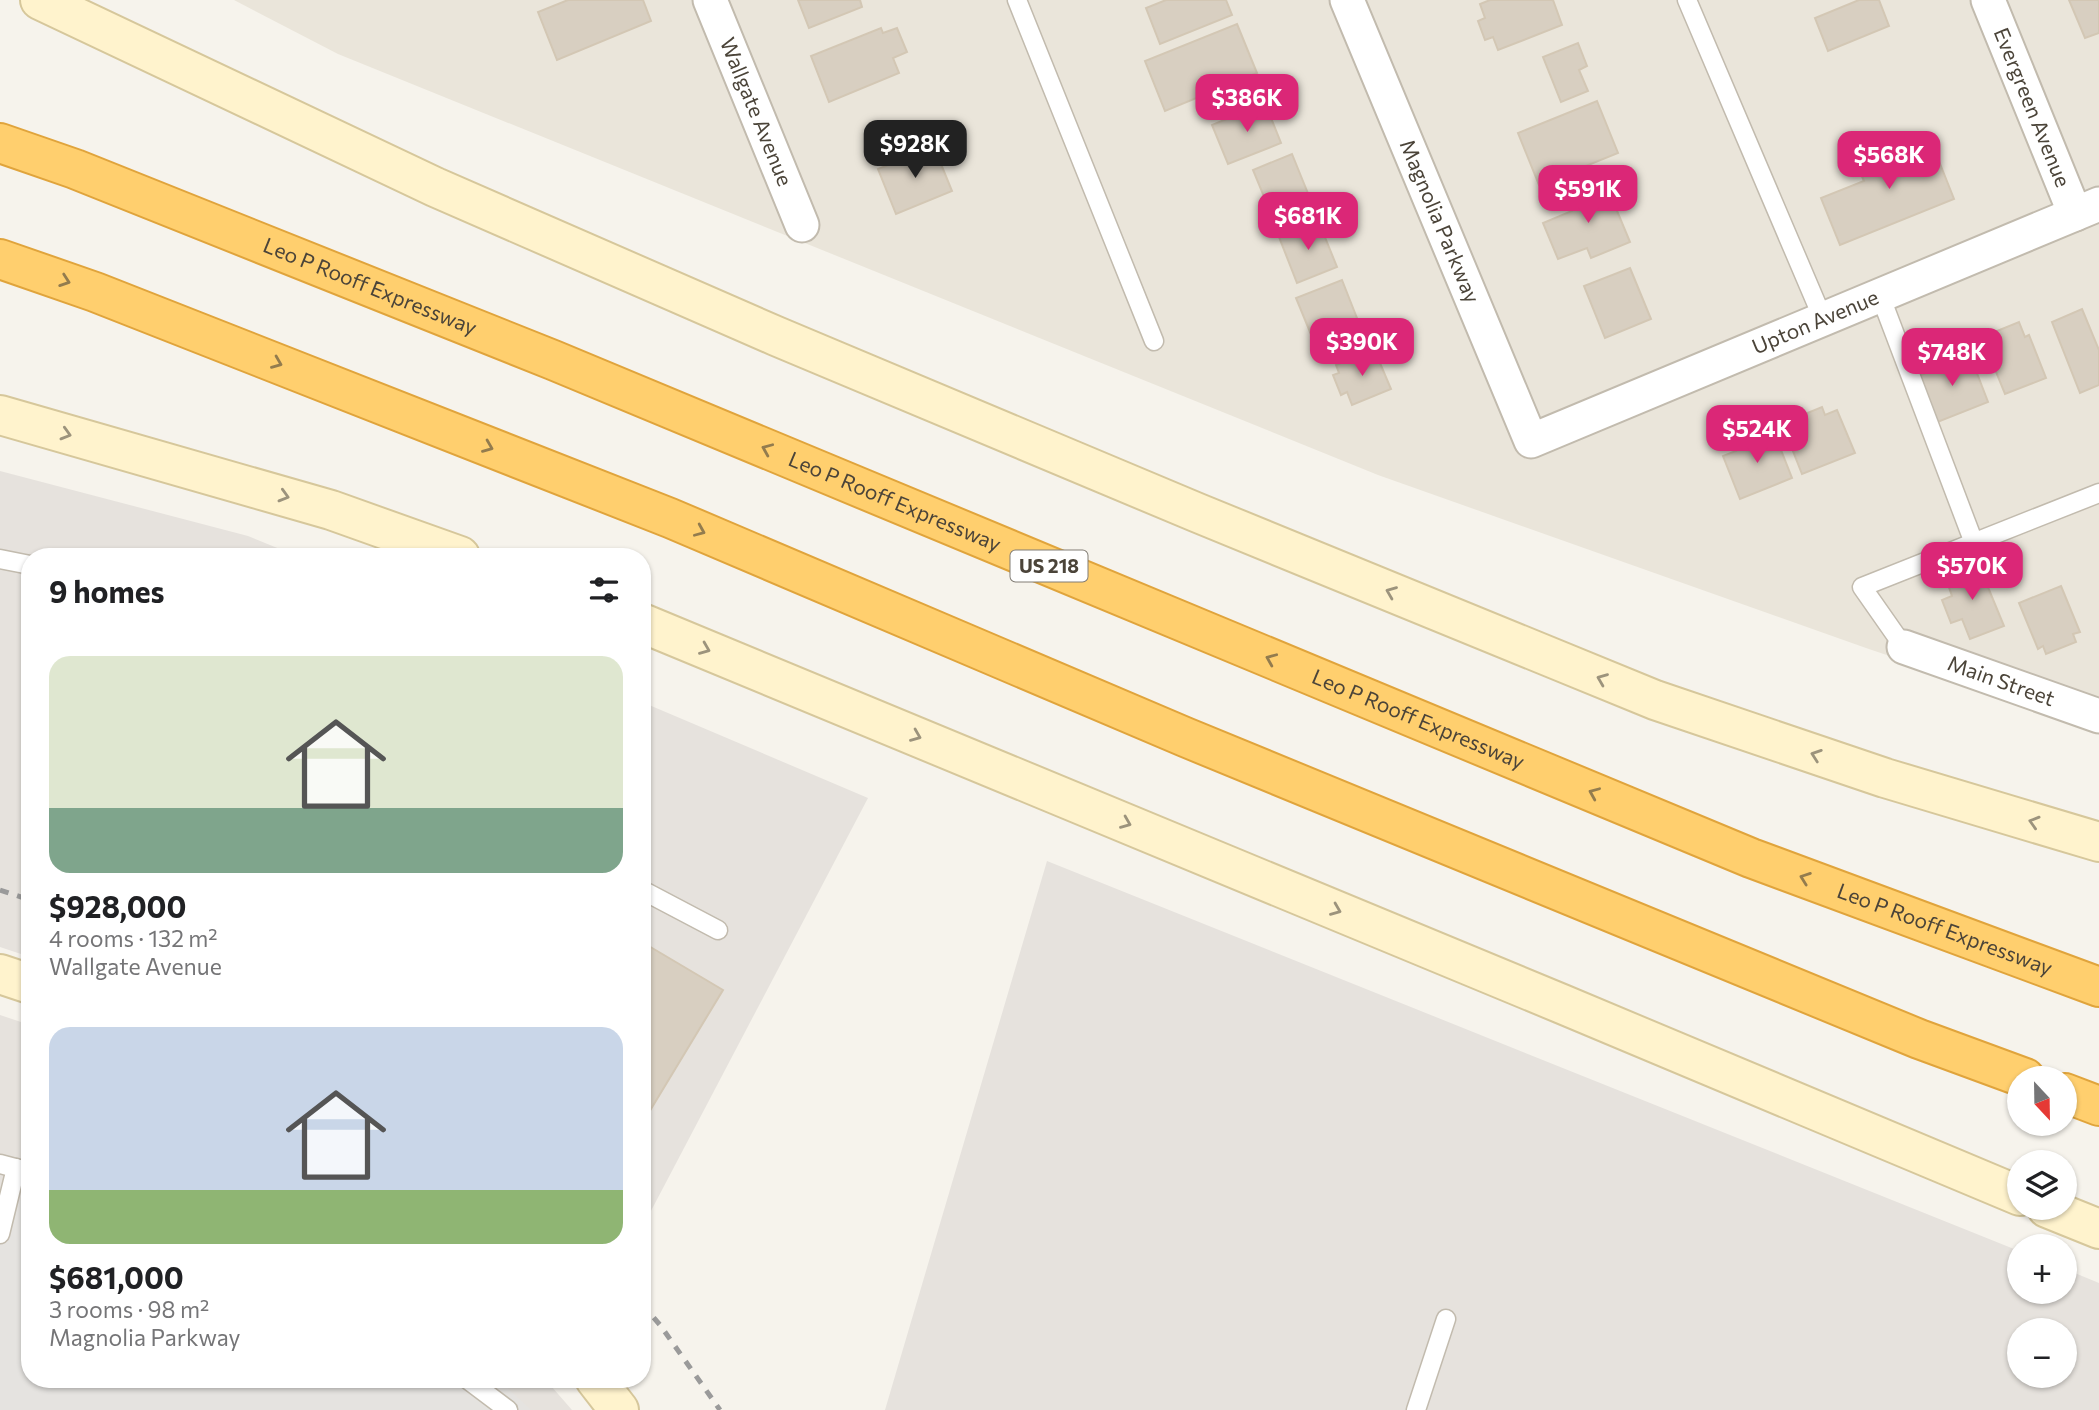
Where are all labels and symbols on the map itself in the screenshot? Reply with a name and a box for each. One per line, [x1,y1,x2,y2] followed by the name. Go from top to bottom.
[1990,24,2077,190] street label: Evergreen Avenue
[716,34,799,189] street label: Wallgate Avenue
[1198,74,1296,134] pin: $386K
[866,120,964,180] pin: $928K
[1840,132,1938,191] pin: $568K
[1396,135,1486,307] street label: Magnolia Parkway
[1539,166,1637,225] pin: $591K
[1259,192,1357,252] pin: $681K
[260,232,481,339] street label: Leo P Rooff Expressway
[58,273,70,287] one-way arrow
[1748,283,1882,358] street label: Upton Avenue
[1313,318,1411,378] pin: $390K
[1903,328,2001,388] pin: $748K
[270,355,282,369] one-way arrow
[1708,406,1806,465] pin: $524K
[59,425,71,440] one-way arrow
[482,439,494,453] one-way arrow
[762,443,774,457] one-way arrow
[785,445,1005,556] street label: Leo P Rooff Expressway
[278,488,290,503] one-way arrow
[692,523,705,537] one-way arrow
[1923,542,2021,602] pin: $570K
[1010,551,1088,582] road number: US 218
[1386,587,1398,601] one-way arrow
[698,641,711,655] one-way arrow
[1945,650,2058,710] street label: Main Street
[1266,653,1278,667] one-way arrow
[1309,663,1529,774] street label: Leo P Rooff Expressway
[1597,673,1609,687] one-way arrow
[908,728,921,742] one-way arrow
[1811,749,1823,763] one-way arrow
[1589,787,1602,801] one-way arrow
[1118,815,1131,829] one-way arrow
[2028,816,2040,830] one-way arrow
[1800,873,1812,887] one-way arrow
[1834,877,2056,980] street label: Leo P Rooff Expressway
[1329,902,1341,916] one-way arrow
[2007,1066,2077,1136] north arrow

